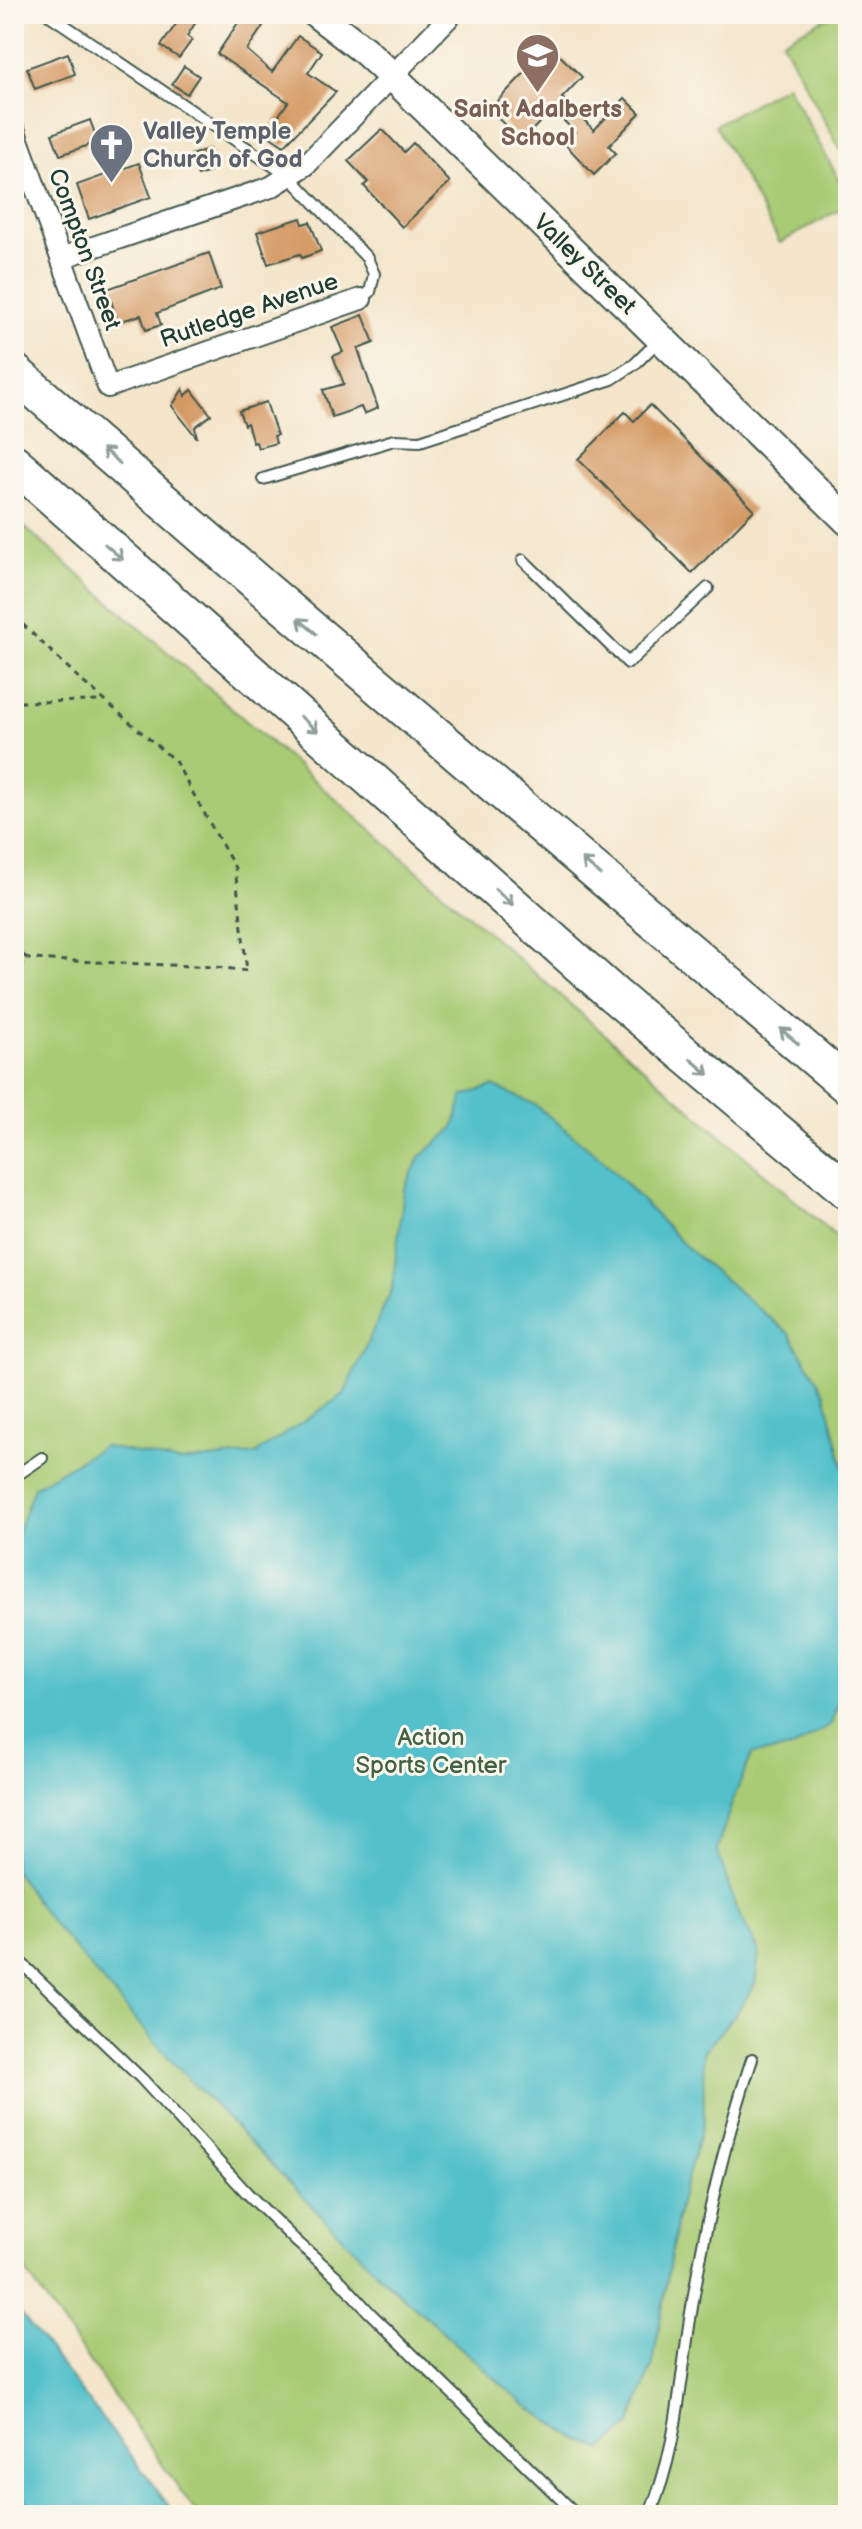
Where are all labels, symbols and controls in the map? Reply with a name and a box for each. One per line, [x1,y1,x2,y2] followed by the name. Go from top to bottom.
[514,31,562,94] school or university icon: Saint Adalberts School
[454,95,622,152] place label: Saint Adalberts School
[143,117,302,174] place label: Valley Temple Church of God
[88,121,136,184] church icon: Valley Temple Church of God
[42,164,127,335] street label: Compton Street
[527,208,643,321] street label: Valley Street
[156,266,342,354] street label: Rutledge Avenue
[101,447,121,465] one-way arrow
[104,543,124,561] one-way arrow
[298,617,318,635] one-way arrow
[299,715,319,733] one-way arrow
[581,858,601,876] one-way arrow
[493,888,513,906] one-way arrow
[779,1027,799,1045] one-way arrow
[689,1058,710,1076] one-way arrow
[356,1723,507,1780] park label: Action Sports Center

